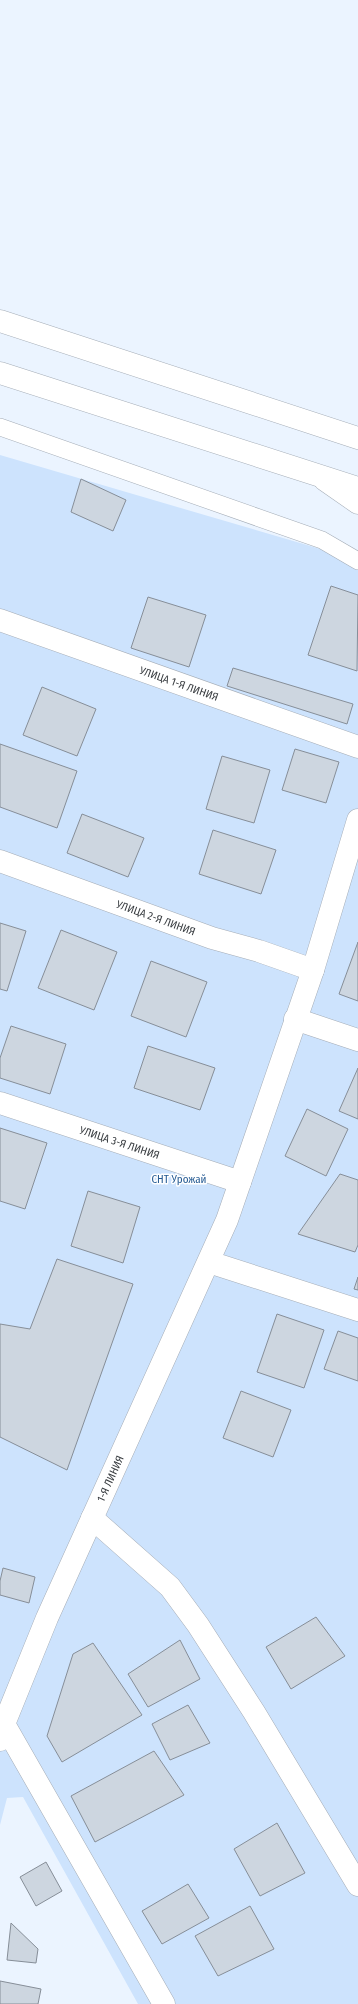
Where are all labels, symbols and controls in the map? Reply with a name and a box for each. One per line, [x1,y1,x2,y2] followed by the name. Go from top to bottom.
[137,663,220,703] street label: УЛИЦА 1-Я ЛИНИЯ
[114,897,197,938] street label: УЛИЦА 2-Я ЛИНИЯ
[77,1123,161,1162] street label: УЛИЦА 3-Я ЛИНИЯ
[152,1173,207,1186] park label: СНТ Урожай
[94,1453,126,1504] street label: 1-Я ЛИНИЯ

